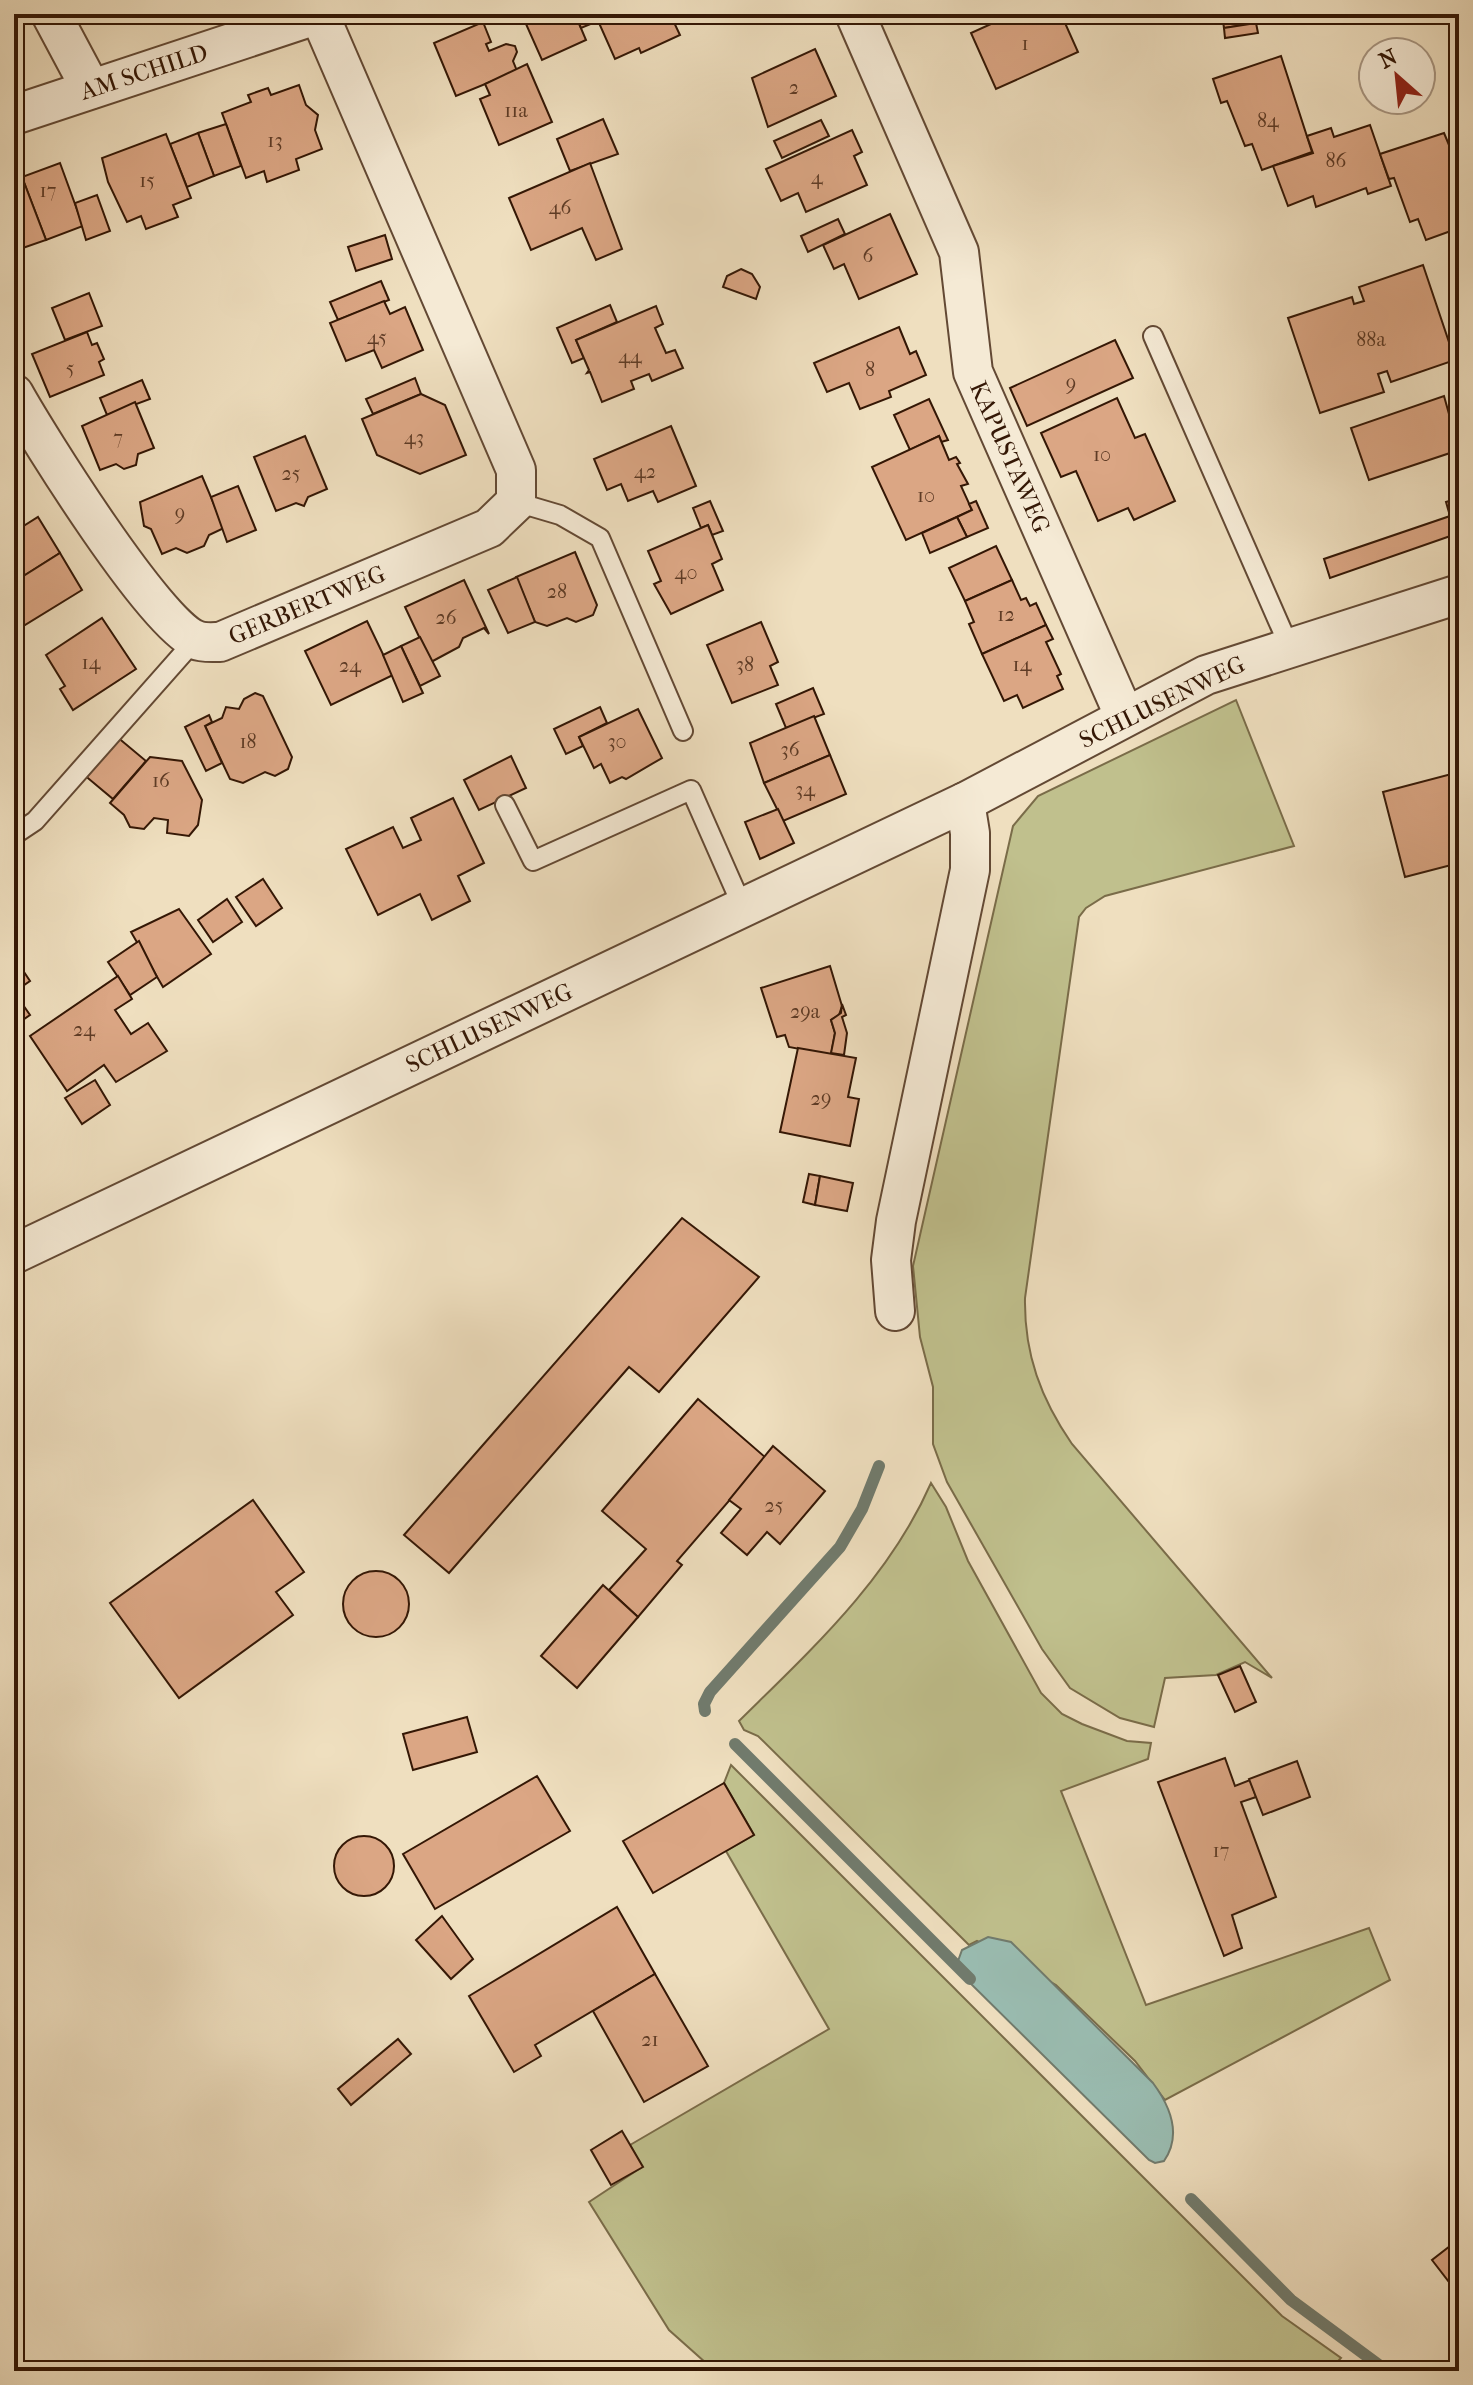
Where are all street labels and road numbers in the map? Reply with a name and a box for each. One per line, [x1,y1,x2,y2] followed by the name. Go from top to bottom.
[76,38,211,106] street label: AM SCHILD
[964,377,1056,537] street label: KAPUSTAWEG
[224,559,390,651] street label: GERBERTWEG
[1075,650,1249,754] street label: SCHLUSENWEG
[401,977,577,1079] street label: SCHLUSENWEG

